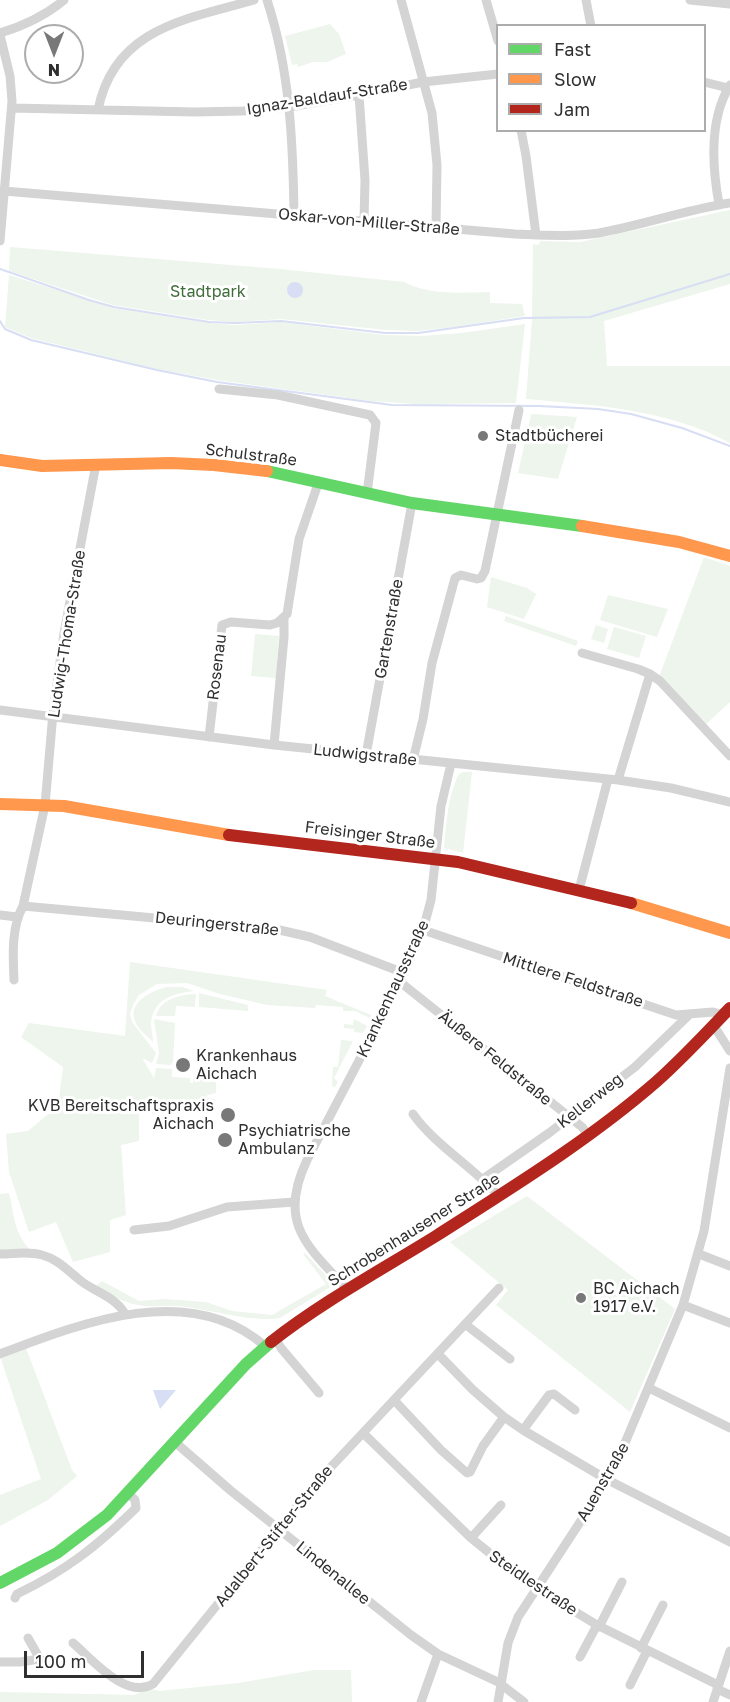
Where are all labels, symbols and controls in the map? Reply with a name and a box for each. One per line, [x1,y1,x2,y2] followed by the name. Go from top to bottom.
[24,24,84,84] north arrow
[496,24,706,132] legend
[554,38,591,60] text: Fast
[48,60,60,80] text: N
[554,68,596,90] text: Slow
[245,75,409,119] street label: Ignaz-Baldauf-Straße
[554,98,590,120] text: Jam
[277,204,461,240] street label: Oskar-von-Miller-Straße
[170,282,246,302] park label: Stadtpark
[495,426,604,446] place label: Stadtbücherei
[476,429,490,443] marker: Stadtbücherei
[204,440,298,470] street label: Schulstraße
[44,549,90,719] street label: Ludwig-Thoma-Straße
[371,578,407,680] street label: Gartenstraße
[203,633,231,701] street label: Rosenau
[312,740,418,770] street label: Ludwigstraße
[304,817,436,853] street label: Freisinger Straße
[154,908,280,940] street label: Deuringerstraße
[353,917,433,1061] street label: Krankenhausstraße
[500,948,646,1012] street label: Mittlere Feldstraße
[435,1006,555,1110] street label: Äußere Feldstraße
[196,1046,297,1084] place label: Krankenhaus Aichach
[174,1056,192,1074] marker: Krankenhaus Aichach
[553,1069,627,1133] street label: Kellerweg
[28,1096,214,1134] place label: KVB Bereitschaftspraxis Aichach
[219,1106,237,1124] marker: KVB Bereitschaftspraxis Aichach
[238,1121,351,1159] place label: Psychiatrische Ambulanz
[216,1131,234,1149] marker: Psychiatrische Ambulanz
[324,1169,504,1291] street label: Schrobenhausener Straße
[593,1279,680,1317] place label: BC Aichach 1917 e.V.
[574,1291,588,1305] marker: BC Aichach 1917 e.V.
[573,1439,633,1525] street label: Auenstraße
[211,1462,337,1610] street label: Adalbert-Stifter-Straße
[292,1537,374,1609] street label: Lindenallee
[485,1546,581,1620] street label: Steidlestraße
[27,1639,147,1677] scale bar
[35,1650,86,1672] text: 100 m

